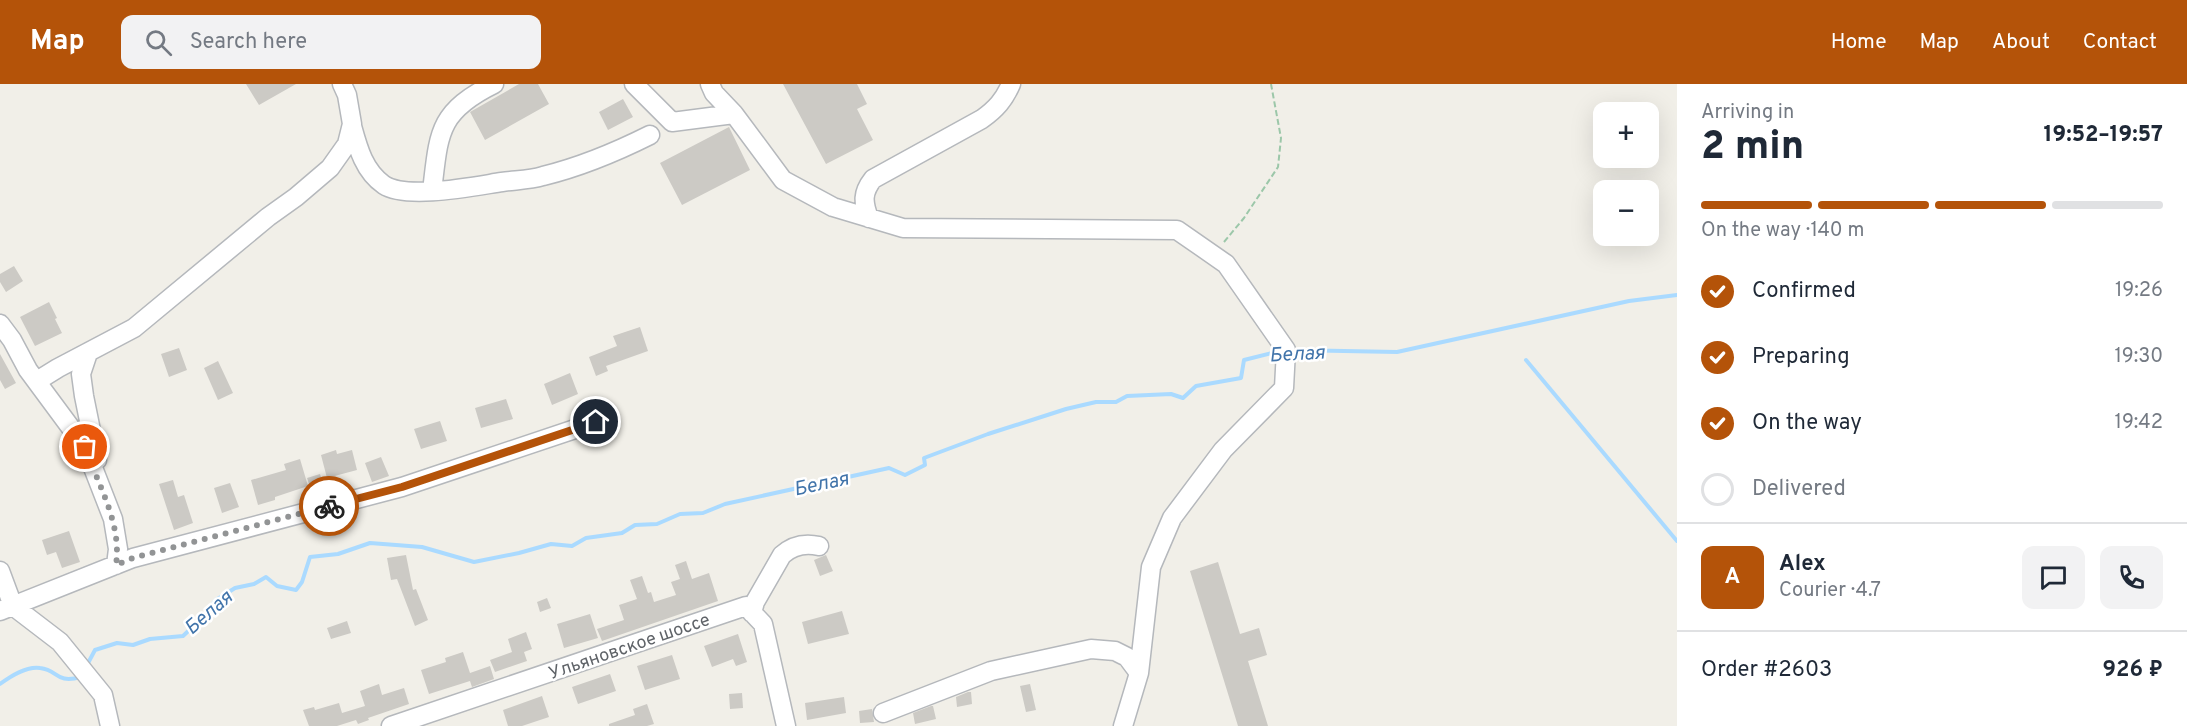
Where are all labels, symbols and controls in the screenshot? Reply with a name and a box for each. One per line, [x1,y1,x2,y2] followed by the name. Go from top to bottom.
[121,15,541,69] search box
[30,24,85,60] text: Map
[142,26,175,59] icon: search
[190,29,307,56] text: Search here
[1831,29,1887,56] text: Home
[1920,29,1959,56] text: Map
[1992,29,2050,56] text: About
[2083,29,2157,56] text: Contact
[1701,100,1794,126] text: Arriving in
[1593,102,1659,246] map controls
[1593,102,1659,168] button: +
[2044,122,2163,149] text: 19:52–19:57
[1701,124,1804,173] text: 2 min
[1593,180,1659,246] button: −
[1701,218,1864,244] text: On the way · 140 m
[1701,275,1734,308] icon: check
[1752,278,1856,305] text: Confirmed
[2115,278,2163,304] text: 19:26
[1269,341,1326,369] water label: Белая
[1701,341,1734,374] icon: check
[1752,344,1850,371] text: Preparing
[2114,344,2163,370] text: 19:30
[570,396,621,447] pin
[579,405,612,438] icon: home
[1701,407,1734,440] icon: check
[1752,410,1862,437] text: On the way
[2114,410,2163,436] text: 19:42
[59,421,110,472] pin
[68,430,101,463] icon: bag
[791,466,852,503] water label: Белая
[299,476,359,536] courier
[1752,476,1846,503] text: Delivered
[313,490,346,523] icon: bike
[2022,546,2085,609] button: chat
[2100,546,2163,609] button: phone
[1779,551,1826,578] text: Alex
[1725,564,1740,591] text: A
[1779,578,1881,604] text: Courier · 4.7
[180,585,239,642] water label: Белая
[546,609,713,686] street label: Ульяновское шоссе
[1701,657,1832,684] text: Order #2603
[2103,657,2163,684] text: 926 ₽

